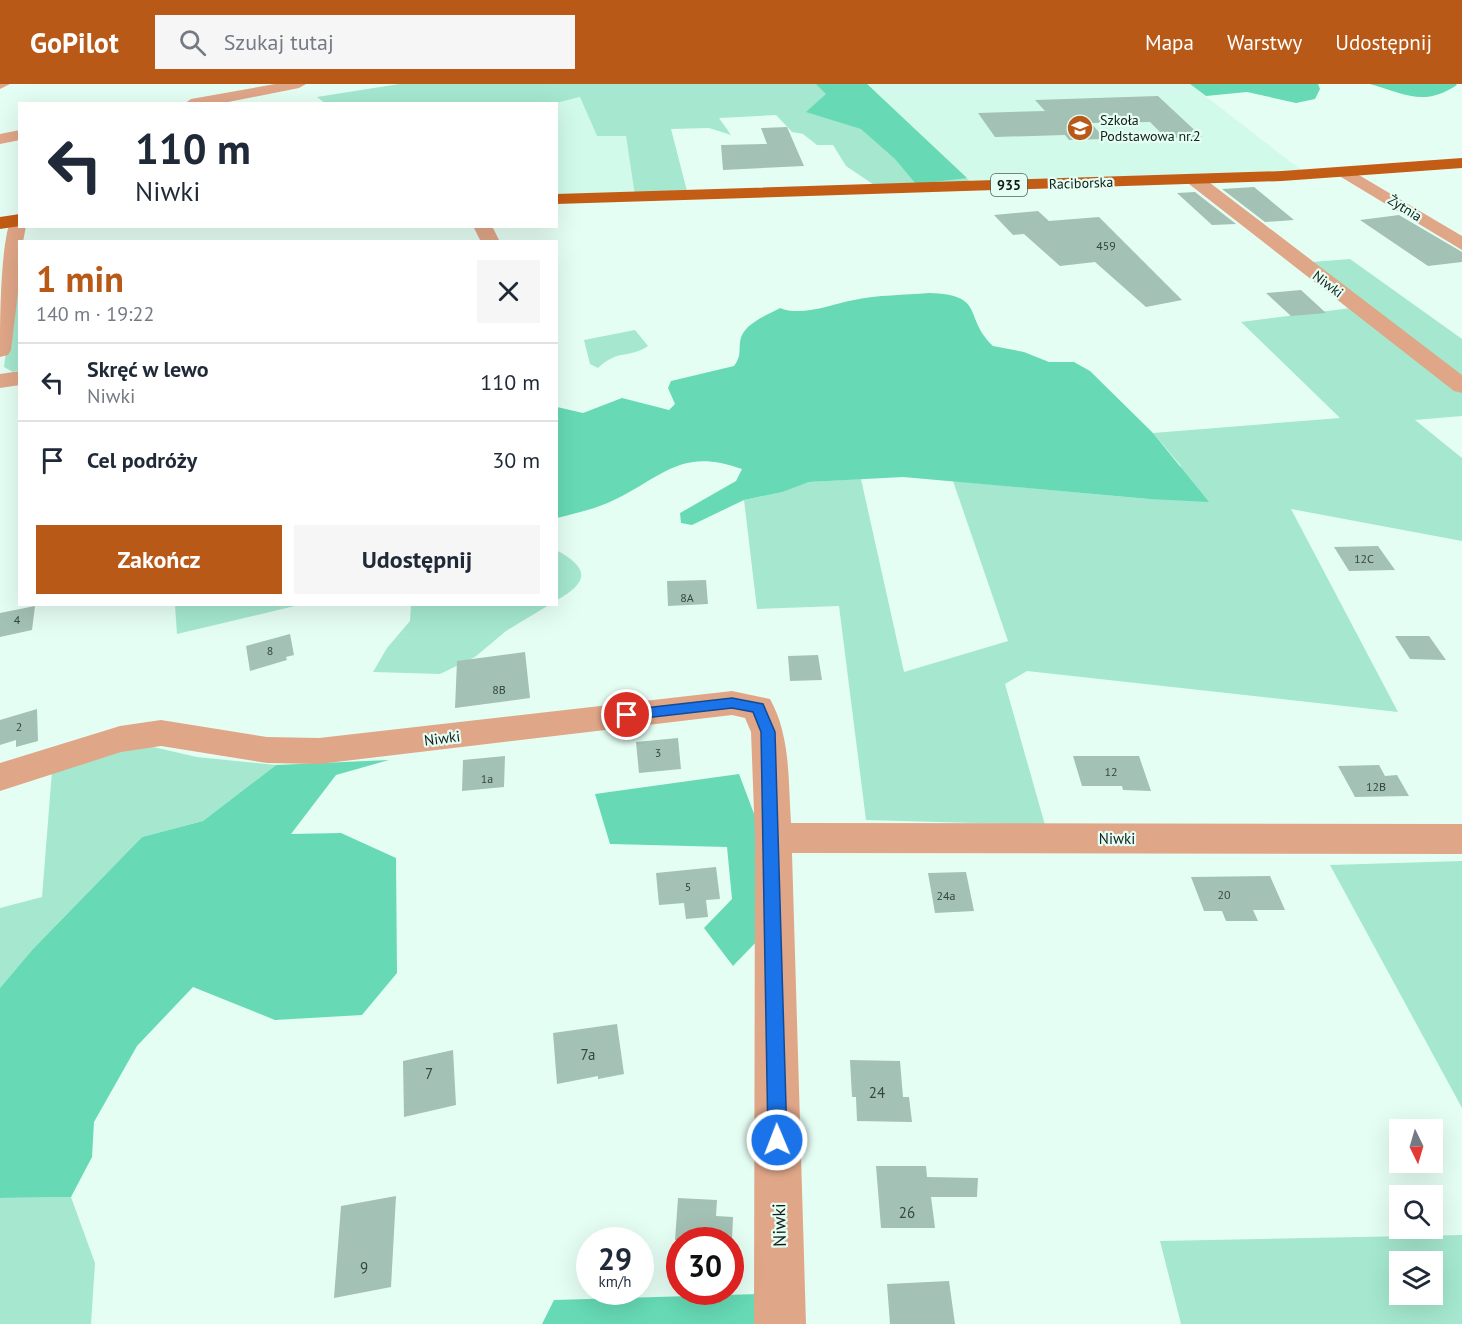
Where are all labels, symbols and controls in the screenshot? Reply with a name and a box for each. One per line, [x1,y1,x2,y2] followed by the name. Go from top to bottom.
[155,15,575,69] search box
[30,24,119,61] text: GoPilot
[176,26,209,59] icon: search
[224,28,334,56] text: Szukaj tutaj
[1145,29,1194,56] text: Mapa
[1227,29,1302,56] text: Warstwy
[1335,29,1432,56] text: Udostępnij
[1100,111,1201,145] place label: Szkoła Podstawowa nr.2
[1065,113,1095,143] school or university icon: Szkoła Podstawowa nr.2
[135,121,251,176] text: 110 m
[36,126,114,204] icon: left
[1048,173,1114,193] street label: Raciborska
[135,174,200,208] text: Niwki
[991,174,1027,196] road number: 935
[1385,191,1425,225] street label: Żytnia
[1096,238,1116,253] house number: 459
[36,255,124,302] text: 1 min
[477,260,540,323] button: close
[1309,267,1347,301] street label: Niwki
[36,301,154,327] text: 140 m · 19:22
[87,355,208,383] text: Skręć w lewo
[36,366,69,399] icon: left
[480,368,540,396] text: 110 m
[87,383,135,409] text: Niwki
[36,444,69,477] icon: arrive
[87,446,197,474] text: Cel podróży
[492,446,540,474] text: 30 m
[36,525,282,594] button: Zakończ
[294,525,540,594] button: Udostępnij
[1354,551,1374,566] house number: 12C
[680,590,694,605] house number: 8A
[14,612,21,627] house number: 4
[267,643,273,658] house number: 8
[492,682,506,697] house number: 8B
[601,689,652,740] pin
[610,698,643,731] icon: arrive
[16,719,22,734] house number: 2
[423,726,461,750] street label: Niwki
[655,745,661,760] house number: 3
[1104,764,1118,779] house number: 12
[481,771,493,786] house number: 1a
[1366,779,1386,794] house number: 12B
[1099,829,1135,848] street label: Niwki
[685,879,691,894] house number: 5
[1217,887,1231,902] house number: 20
[936,888,956,903] house number: 24a
[581,1045,595,1064] house number: 7a
[425,1064,433,1083] house number: 7
[869,1083,885,1102] house number: 24
[745,1108,809,1172] position arrow
[1389,1119,1443,1173] north arrow
[1389,1119,1443,1305] map controls
[1389,1185,1443,1239] button: search
[767,1203,791,1247] street label: Niwki
[899,1203,915,1222] house number: 26
[666,1227,744,1305] speed limit sign: 30
[598,1239,632,1278] text: 29
[1389,1251,1443,1305] button: layers
[360,1258,368,1277] house number: 9
[599,1272,631,1291] text: km/h

